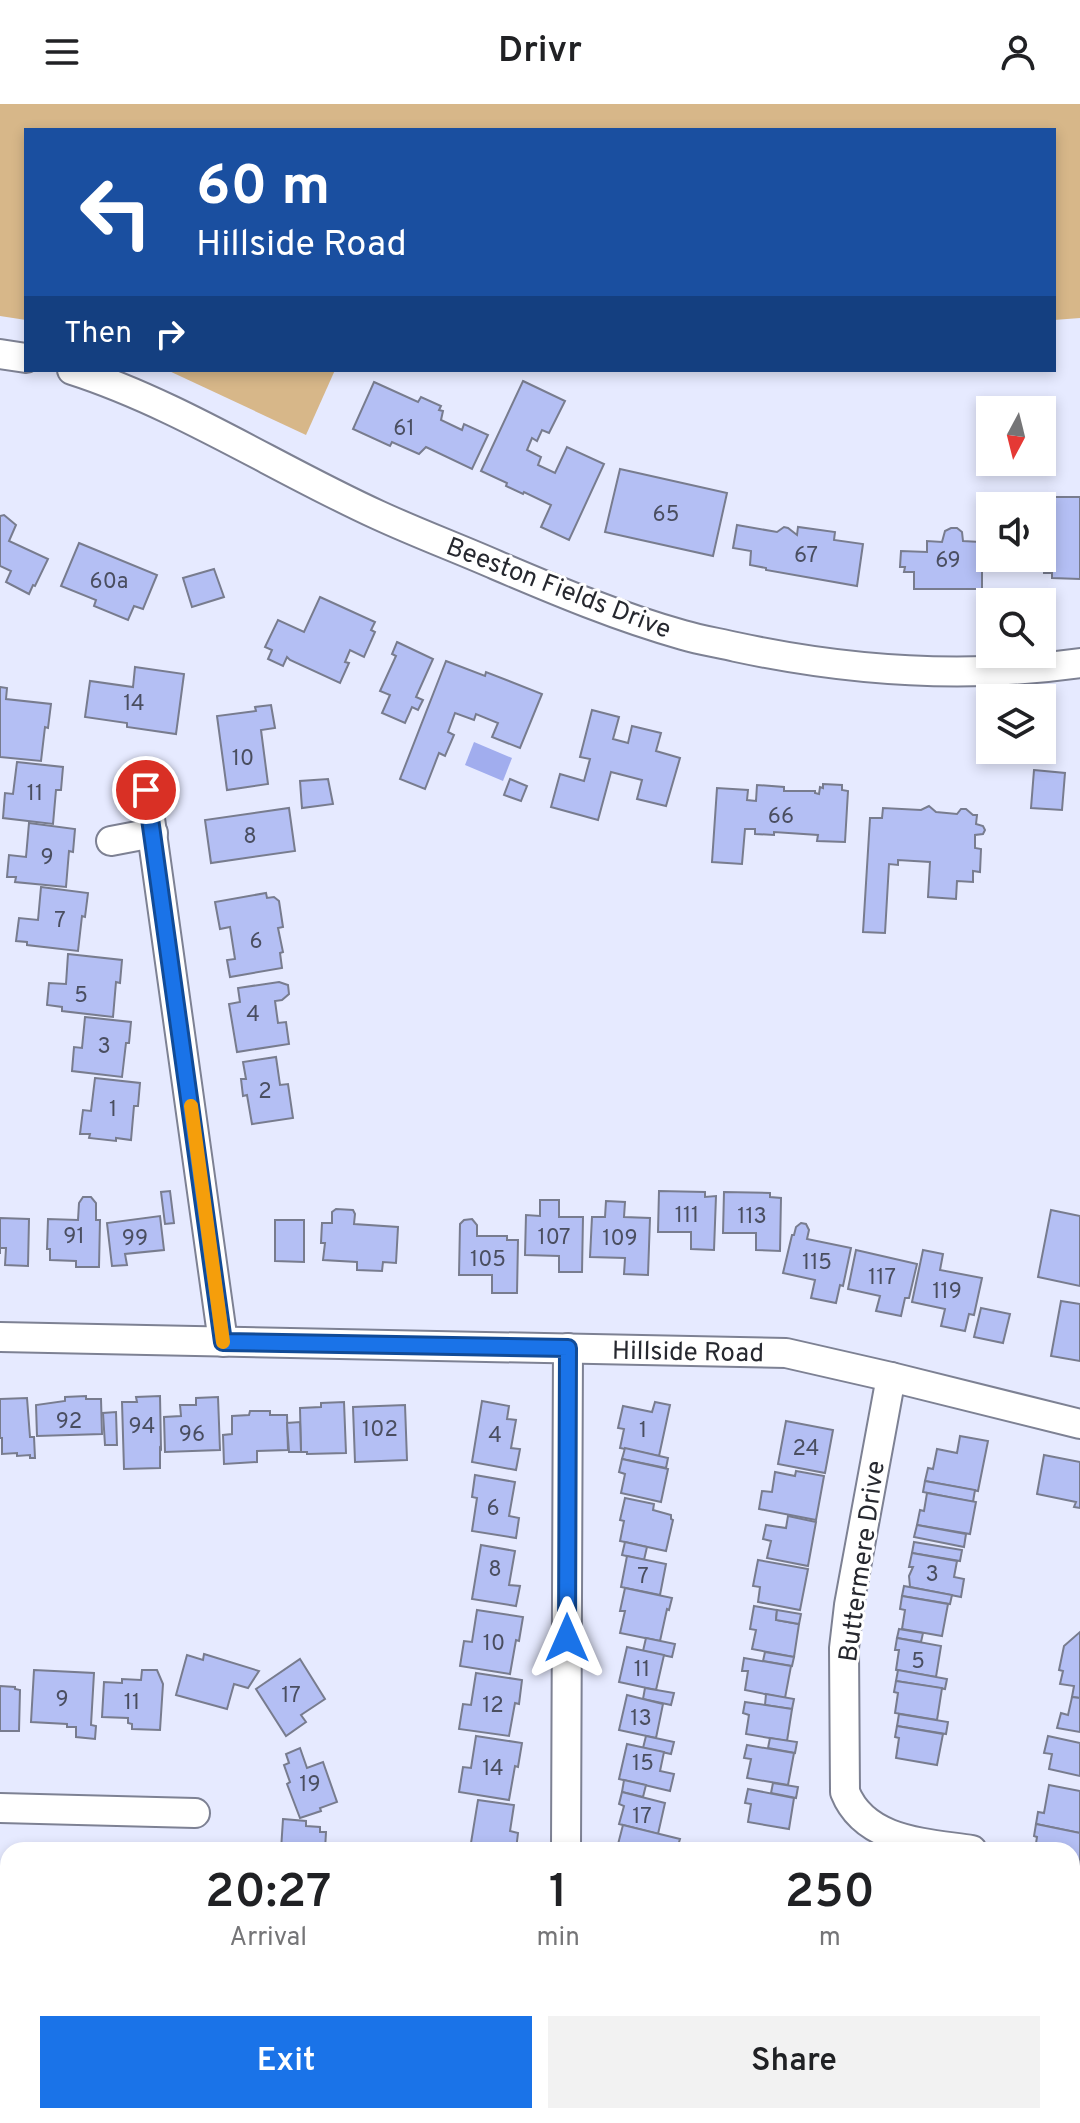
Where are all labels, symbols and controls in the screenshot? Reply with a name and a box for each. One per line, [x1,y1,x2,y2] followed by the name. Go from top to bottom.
[498,29,582,75] text: Drivr
[40,30,84,74] icon: menu
[996,30,1040,74] icon: person
[196,154,330,224] text: 60 m
[64,160,168,264] icon: left
[196,223,407,269] text: Hillside Road
[148,312,192,356] icon: right
[64,316,132,353] text: Then
[976,396,1056,476] north arrow
[976,396,1056,764] map controls
[393,416,415,443] house number: 61
[976,492,1056,572] button: sound
[653,502,679,529] house number: 65
[441,531,675,647] street label: Beeston Fields Drive
[794,543,818,570] house number: 67
[935,548,961,575] house number: 69
[90,569,128,596] house number: 60a
[976,588,1056,668] button: search
[976,684,1056,764] button: layers
[123,691,145,718] house number: 14
[232,746,254,773] house number: 10
[112,756,180,824] pin
[124,768,168,812] icon: arrive
[27,781,43,808] house number: 11
[768,804,794,831] house number: 66
[243,824,257,851] house number: 8
[40,845,54,872] house number: 9
[54,908,66,935] house number: 7
[249,929,263,956] house number: 6
[74,983,88,1010] house number: 5
[246,1002,260,1029] house number: 4
[97,1034,111,1061] house number: 3
[258,1079,272,1106] house number: 2
[109,1097,117,1124] house number: 1
[675,1203,699,1230] house number: 111
[737,1204,767,1231] house number: 113
[63,1224,85,1251] house number: 91
[537,1225,571,1252] house number: 107
[122,1226,148,1253] house number: 99
[602,1226,638,1253] house number: 109
[470,1247,506,1274] house number: 105
[802,1250,832,1277] house number: 115
[868,1265,896,1292] house number: 117
[932,1279,962,1306] house number: 119
[612,1336,764,1371] street label: Hillside Road
[56,1409,82,1436] house number: 92
[129,1414,155,1441] house number: 94
[362,1417,398,1444] house number: 102
[639,1418,647,1445] house number: 1
[179,1422,205,1449] house number: 96
[488,1423,502,1450] house number: 4
[793,1436,819,1463] house number: 24
[833,1459,894,1664] street label: Buttermere Drive
[486,1496,500,1523] house number: 6
[488,1557,502,1584] house number: 8
[925,1562,939,1589] house number: 3
[637,1564,649,1591] house number: 7
[525,1596,609,1680] position arrow
[483,1631,505,1658] house number: 10
[911,1649,925,1676] house number: 5
[634,1657,650,1684] house number: 11
[281,1683,301,1710] house number: 17
[55,1687,69,1714] house number: 9
[124,1690,140,1717] house number: 11
[482,1693,504,1720] house number: 12
[630,1706,652,1733] house number: 13
[632,1751,654,1778] house number: 15
[482,1756,504,1783] house number: 14
[299,1772,321,1799] house number: 19
[632,1804,652,1831] house number: 17
[205,1864,331,1924] text: 20:27
[549,1864,568,1924] text: 1
[785,1864,875,1924] text: 250
[230,1922,307,1955] text: Arrival
[537,1922,580,1955] text: min
[819,1922,841,1955] text: m
[40,2016,532,2108] button: Exit
[548,2016,1040,2108] button: Share

